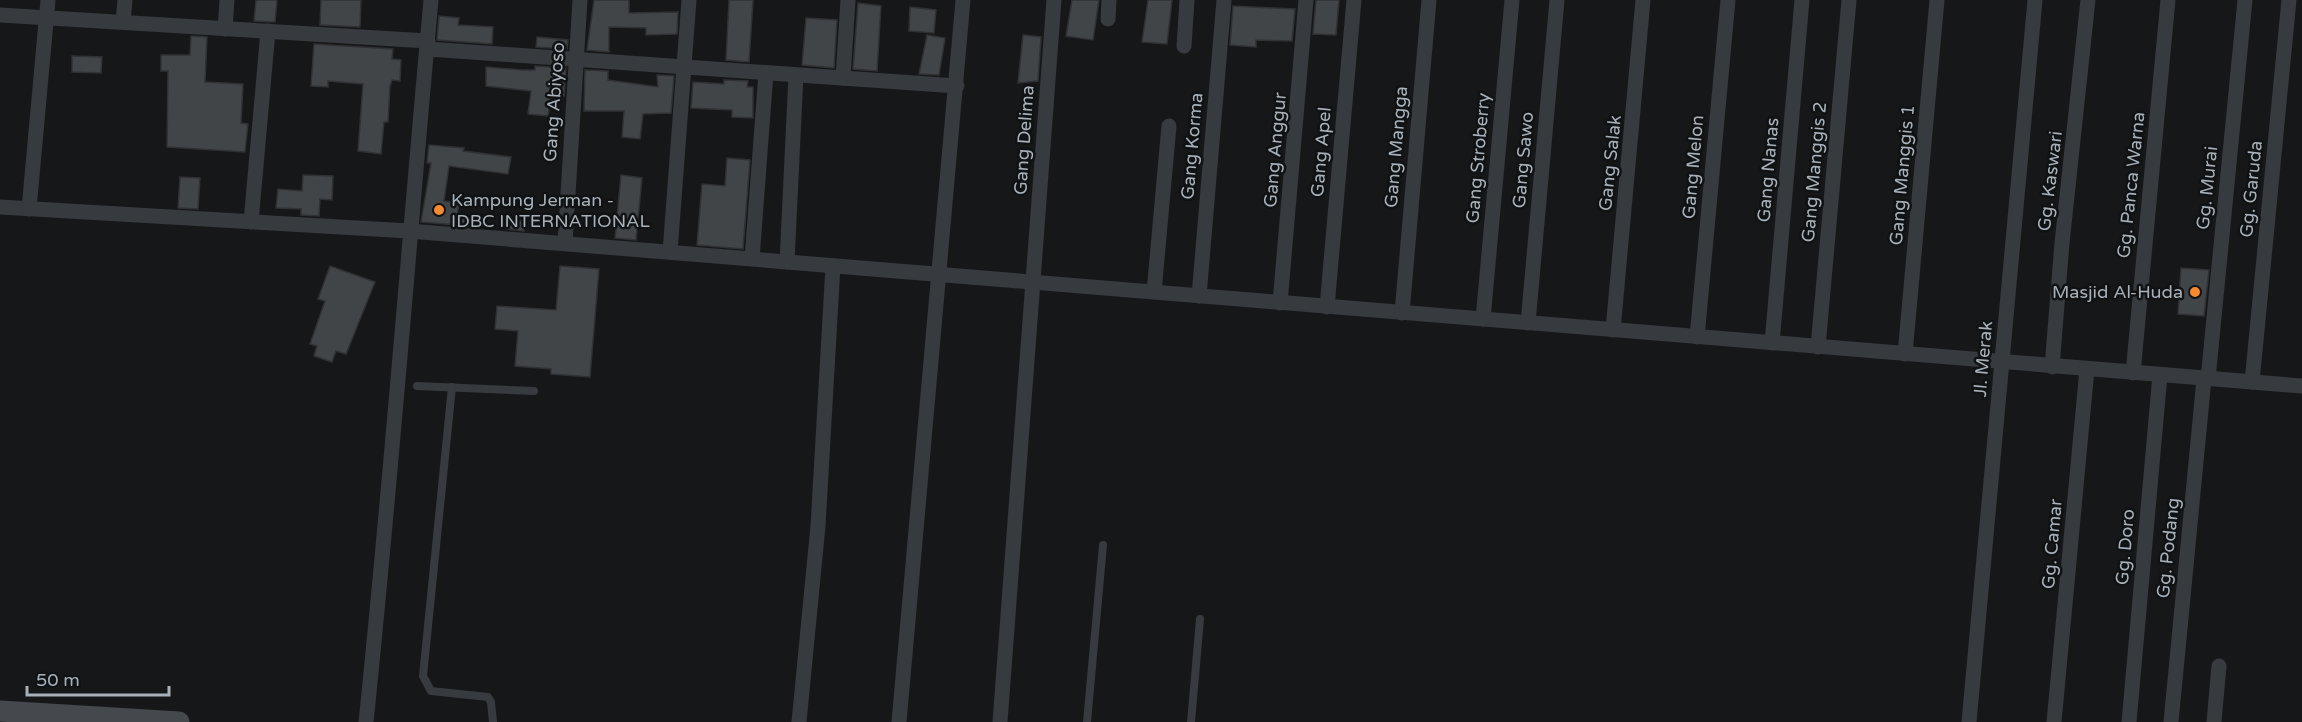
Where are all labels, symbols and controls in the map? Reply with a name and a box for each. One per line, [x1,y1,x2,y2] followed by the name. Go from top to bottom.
[539,41,569,163] street label: Gang Abiyoso
[1009,85,1039,195] street label: Gang Delima
[1380,85,1412,209] street label: Gang Mangga
[1259,91,1291,209] street label: Gang Anggur
[1176,92,1208,200] street label: Gang Korma
[1461,92,1495,224] street label: Gang Stroberry
[1797,101,1831,243] street label: Gang Manggis 2
[1885,104,1919,246] street label: Gang Manggis 1
[1306,106,1336,198] street label: Gang Apel
[1508,111,1538,209] street label: Gang Sawo
[2112,111,2150,259] street label: Gg. Panca Warna
[1594,114,1626,212] street label: Gang Salak
[1677,114,1709,220] street label: Gang Melon
[1752,117,1784,223] street label: Gang Nanas
[2033,130,2067,232] street label: Gg. Kaswari
[2235,139,2267,239] street label: Gg. Garuda
[2192,145,2222,231] street label: Gg. Murai
[451,189,651,232] place label: Kampung Jerman - IDBC INTERNATIONAL
[432,203,446,217] marker: Kampung Jerman - IDBC INTERNATIONAL
[2052,281,2183,303] place label: Masjid Al-Huda
[2188,285,2202,299] marker: Masjid Al-Huda
[1969,320,1997,398] street label: Jl. Merak
[2152,497,2184,599] street label: Gg. Podang
[2037,498,2067,590] street label: Gg. Camar
[2111,508,2139,586] street label: Gg. Doro
[27,659,170,697] scale bar
[36,669,80,691] text: 50 m

